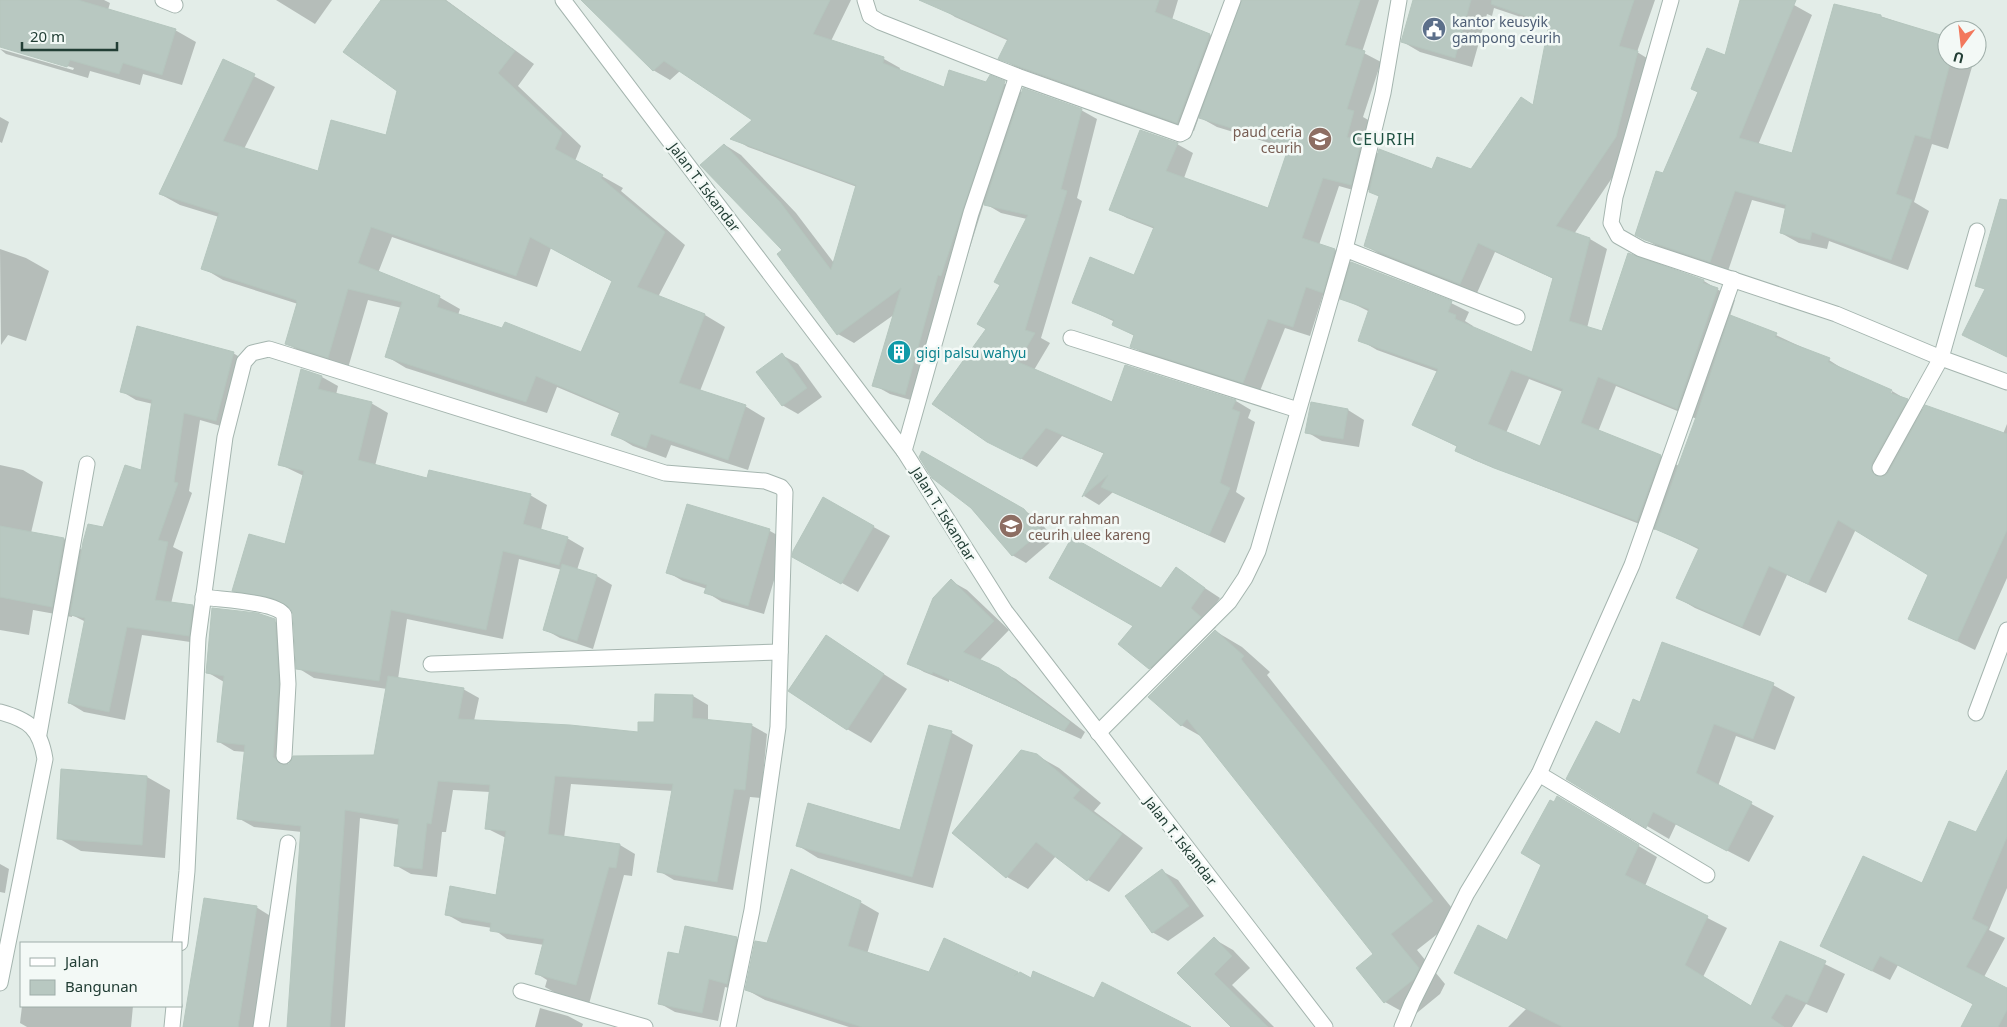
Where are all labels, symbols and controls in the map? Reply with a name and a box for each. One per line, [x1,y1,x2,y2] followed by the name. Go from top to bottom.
[1452,12,1561,47] place label: kantor keusyik gampong ceurih
[1421,16,1447,42] public building icon: kantor keusyik gampong ceurih
[22,20,118,52] scale bar
[1937,20,1987,70] north arrow
[30,26,65,46] text: 20 m
[1951,47,1966,69] text: U
[1233,122,1302,157] place label: paud ceria ceurih
[1307,126,1333,152] school or university icon: paud ceria ceurih
[1352,128,1416,150] district label: CEURIH
[664,137,745,236] street label: Jalan T. Iskandar
[886,339,912,365] building icon: gigi palsu wahyu
[916,343,1026,362] place label: gigi palsu wahyu
[906,462,981,565] street label: Jalan T. Iskandar
[1028,509,1151,544] place label: darur rahman ceurih ulee kareng
[998,513,1024,539] school or university icon: darur rahman ceurih ulee kareng
[1139,791,1222,889] street label: Jalan T. Iskandar
[20,942,182,1007] legend
[63,951,99,971] text: Jalan
[65,976,138,996] text: Bangunan

